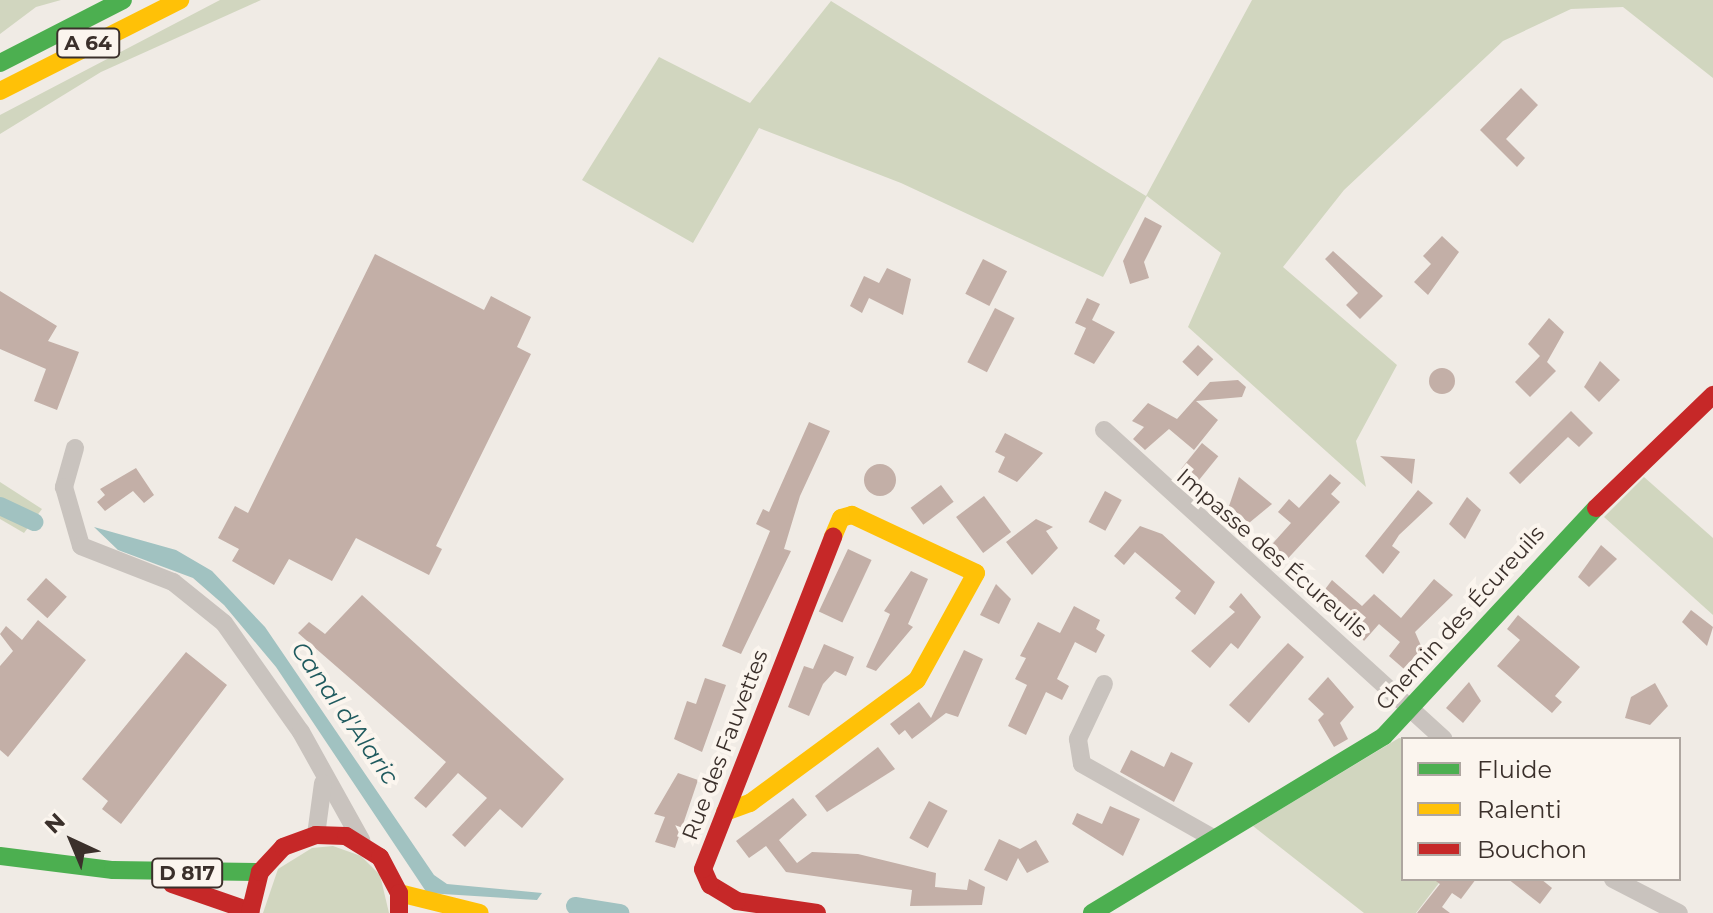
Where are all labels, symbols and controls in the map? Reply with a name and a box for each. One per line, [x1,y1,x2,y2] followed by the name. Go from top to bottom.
[56,27,120,59] road number: A 64
[1171,463,1373,643] street label: Impasse des Écureuils
[1370,520,1550,716] street label: Chemin des Écureuils
[285,636,405,790] water label: Canal d'Alaric
[677,646,773,844] street label: Rue des Fauvettes
[1401,737,1681,881] legend
[1477,755,1552,784] text: Fluide
[1477,795,1562,824] text: Ralenti
[32,801,112,881] north arrow
[39,807,71,839] text: N
[1477,835,1587,864] text: Bouchon
[151,857,223,889] road number: D 817

